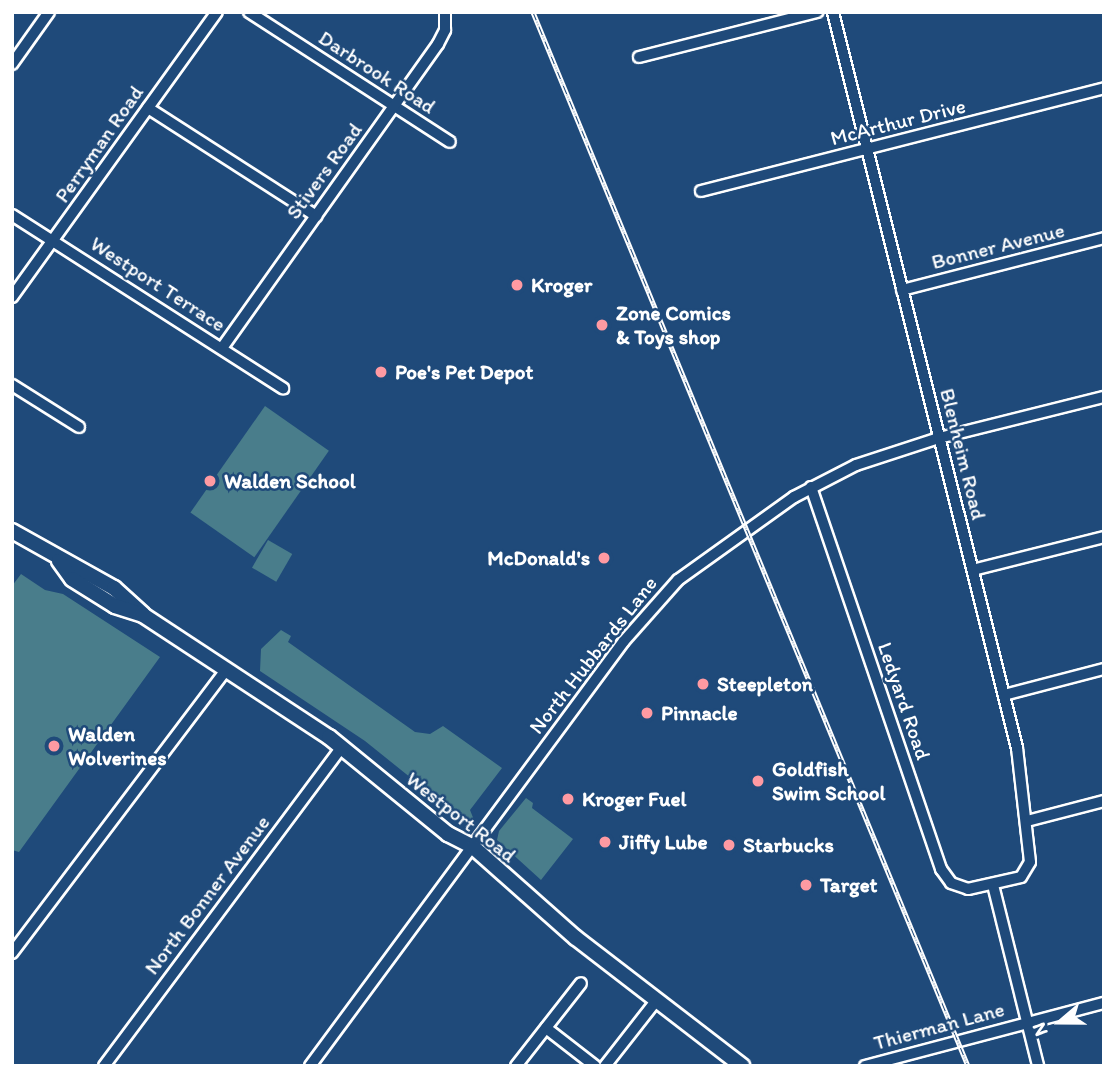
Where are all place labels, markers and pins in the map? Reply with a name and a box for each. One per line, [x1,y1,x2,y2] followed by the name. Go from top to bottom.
[531,272,592,298] place label: Kroger
[509,277,525,293] marker: Kroger
[616,300,732,350] place label: Zone Comics & Toys shop
[594,317,610,333] marker: Zone Comics & Toys shop
[395,359,533,385] place label: Poe's Pet Depot
[373,364,389,380] marker: Poe's Pet Depot
[224,468,356,494] place label: Walden School
[202,473,218,489] marker: Walden School
[487,545,590,571] place label: McDonald's
[596,550,612,566] marker: McDonald's
[717,671,813,697] place label: Steepleton
[695,676,711,692] marker: Steepleton
[661,700,738,726] place label: Pinnacle
[639,705,655,721] marker: Pinnacle
[68,721,167,771] place label: Walden Wolverines
[46,738,62,754] marker: Walden Wolverines
[772,756,885,806] place label: Goldfish Swim School
[750,773,766,789] marker: Goldfish Swim School
[582,786,686,812] place label: Kroger Fuel
[560,791,576,807] marker: Kroger Fuel
[619,829,707,855] place label: Jiffy Lube
[743,832,834,858] place label: Starbucks
[597,834,613,850] marker: Jiffy Lube
[721,837,737,853] marker: Starbucks
[820,872,878,898] place label: Target
[798,877,814,893] marker: Target

